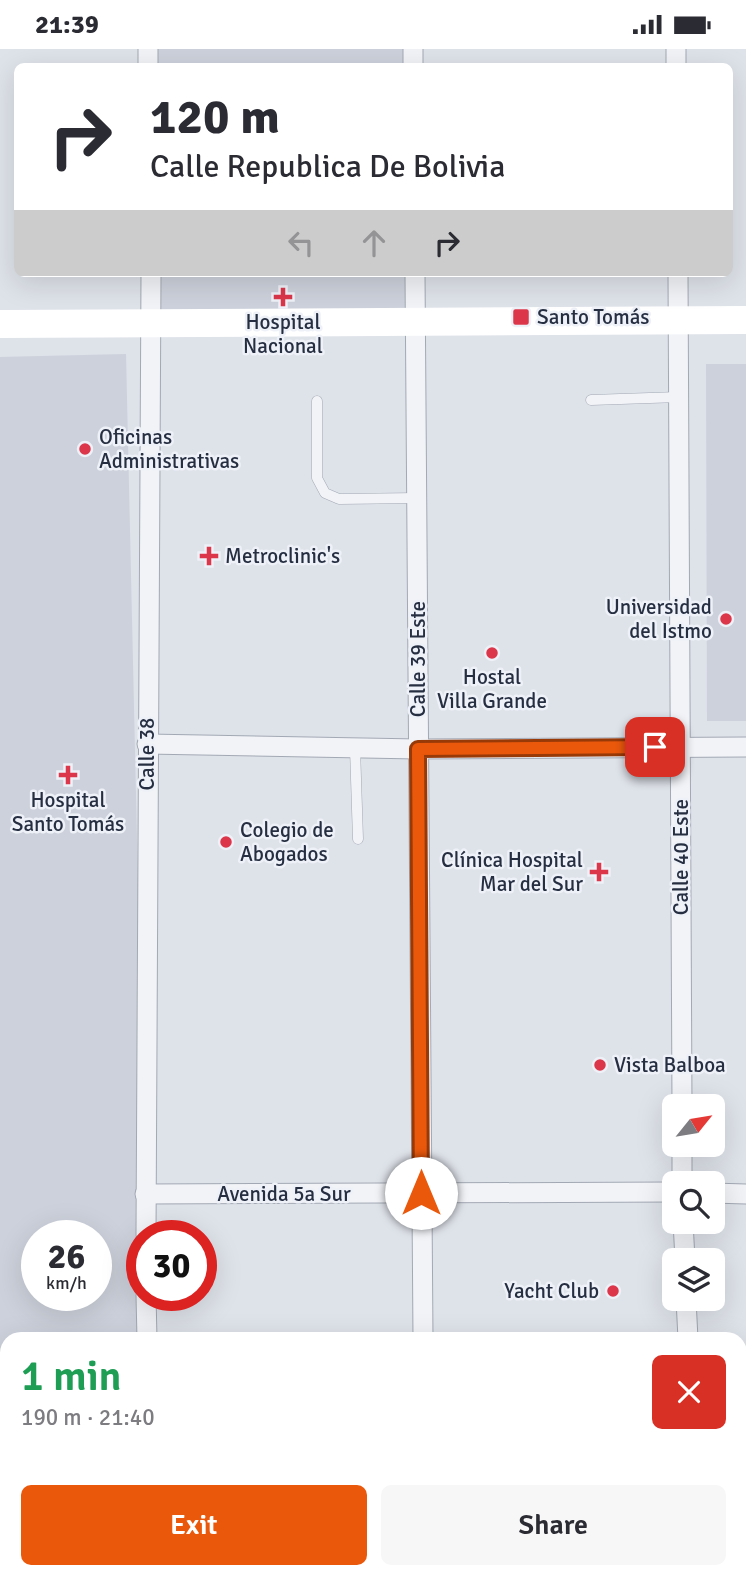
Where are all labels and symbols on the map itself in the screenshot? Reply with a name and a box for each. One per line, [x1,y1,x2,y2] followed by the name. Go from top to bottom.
[273,287,293,307] marker: Hospital Nacional
[537,304,650,330] place label: Santo Tomás
[511,307,531,327] marker: Santo Tomás
[243,309,323,359] place label: Hospital Nacional
[99,424,239,474] place label: Oficinas Administrativas
[77,441,93,457] marker: Oficinas Administrativas
[225,543,340,569] place label: Metroclinic's
[199,546,219,566] marker: Metroclinic's
[606,594,712,644] place label: Universidad del Istmo
[405,601,431,717] street label: Calle 39 Este
[718,611,734,627] marker: Universidad del Istmo
[484,645,500,661] marker: Hostal Villa Grande
[437,664,547,714] place label: Hostal Villa Grande
[625,717,685,777] pin
[134,718,160,790] street label: Calle 38
[58,765,78,785] marker: Hospital Santo Tomás
[12,787,124,837] place label: Hospital Santo Tomás
[668,799,694,915] street label: Calle 40 Este
[240,817,334,867] place label: Colegio de Abogados
[218,834,234,850] marker: Colegio de Abogados
[441,847,583,897] place label: Clínica Hospital Mar del Sur
[589,862,609,882] marker: Clínica Hospital Mar del Sur
[614,1052,726,1078] place label: Vista Balboa
[592,1057,608,1073] marker: Vista Balboa
[662,1094,724,1157] north arrow
[384,1156,458,1230] position arrow
[217,1181,351,1207] street label: Avenida 5a Sur
[126,1220,217,1311] speed limit sign: 30
[504,1278,599,1304] place label: Yacht Club
[605,1283,621,1299] marker: Yacht Club

